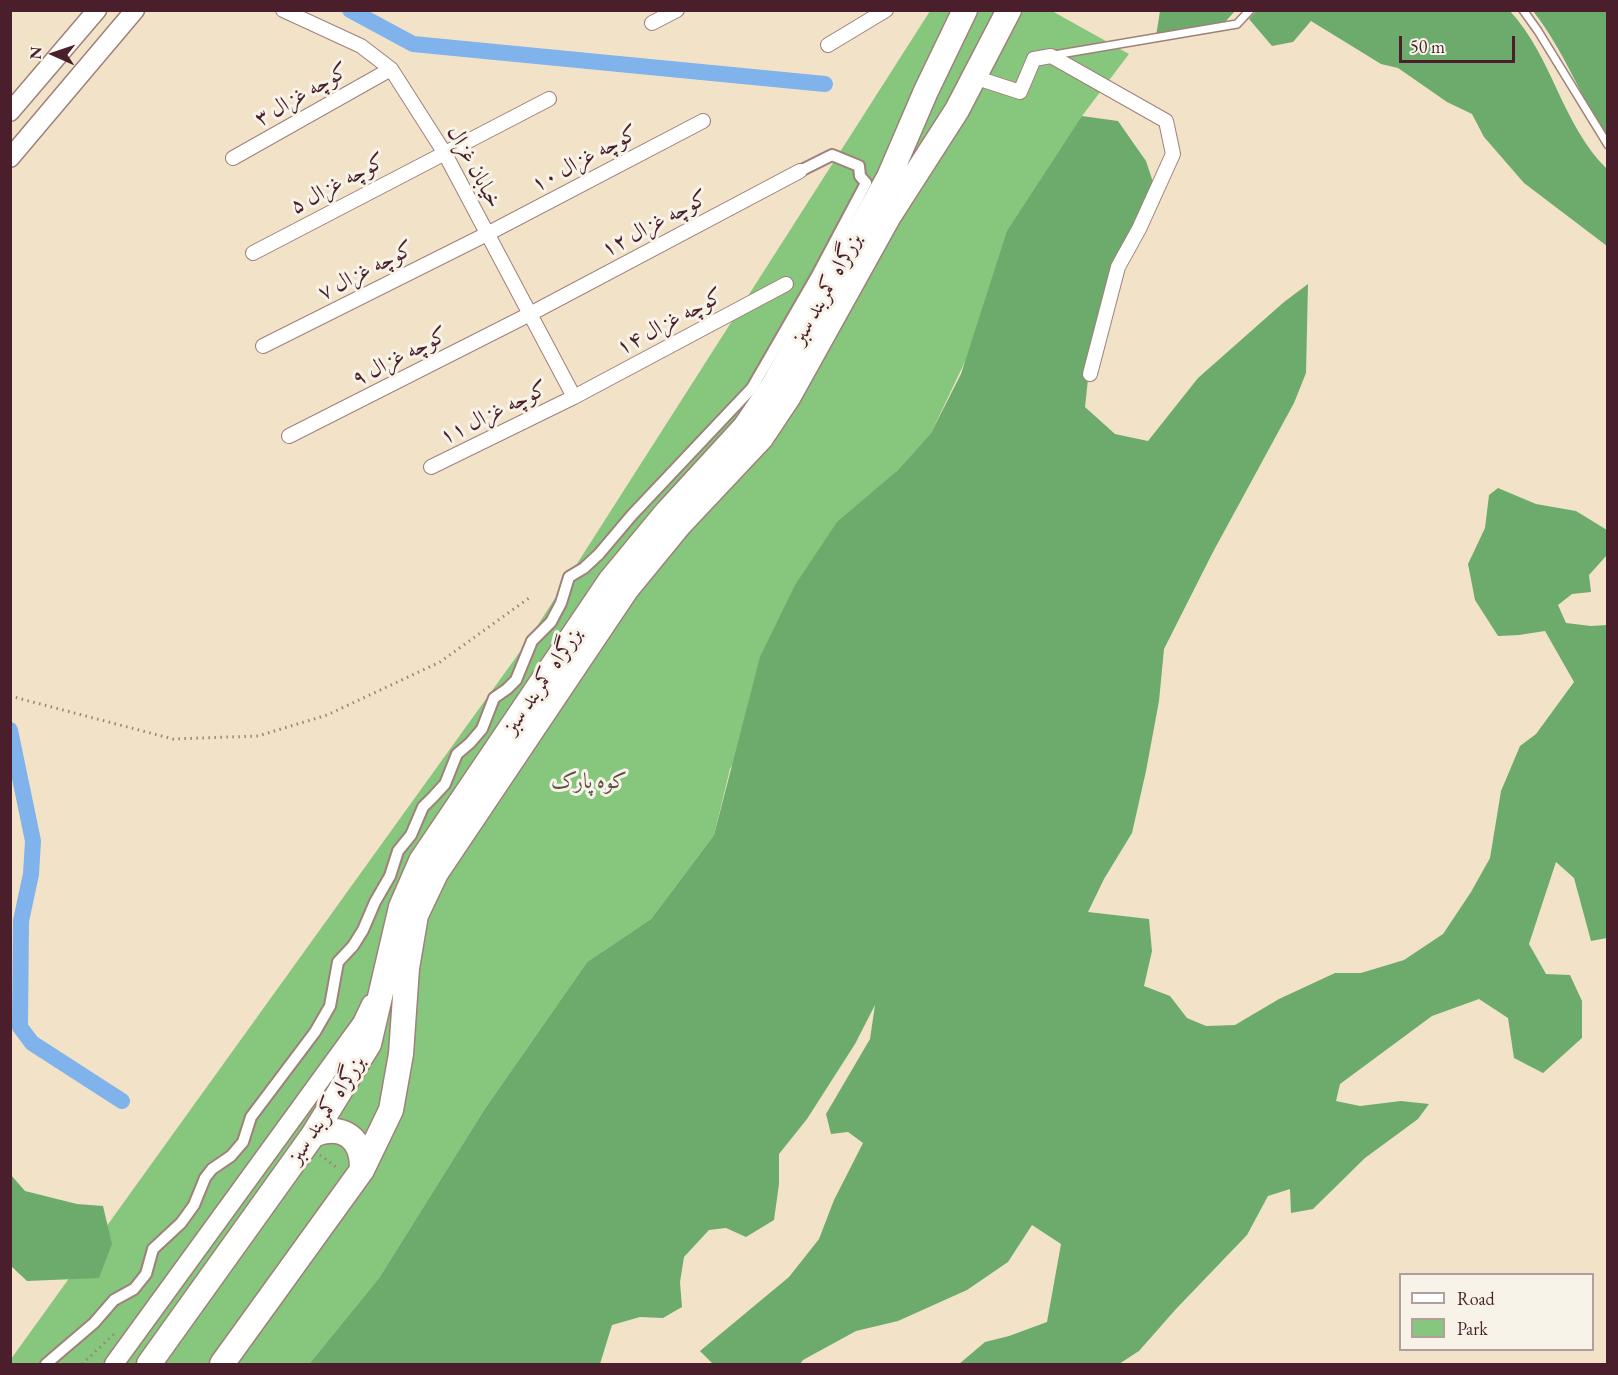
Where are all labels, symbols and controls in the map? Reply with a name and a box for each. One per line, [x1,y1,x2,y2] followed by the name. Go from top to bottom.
[24,24,84,84] north arrow
[1402,24,1518,62] scale bar
[1410,35,1445,58] text: 50 m
[25,46,46,60] text: N
[250,57,354,133] street label: کوچه غزال ۳
[527,120,643,198] street label: کوچه غزال ۱۰
[441,121,507,213] street label: خیابان غزال
[286,148,390,220] street label: کوچه غزال ۵
[597,185,713,263] street label: کوچه غزال ۱۲
[786,229,868,349] street label: بزرگراه کمربند سبز
[314,236,418,306] street label: کوچه غزال ۷
[612,283,728,361] street label: کوچه غزال ۱۴
[348,322,452,392] street label: کوچه غزال ۹
[436,375,552,451] street label: کوچه غزال ۱۱
[498,623,588,739] street label: بزرگراه کمربند سبز
[551,769,627,795] park label: کوه پارک
[282,1051,372,1169] street label: بزرگراه کمربند سبز
[1399,1273,1594,1351] legend
[1457,1287,1495,1310] text: Road
[1457,1317,1488,1340] text: Park

